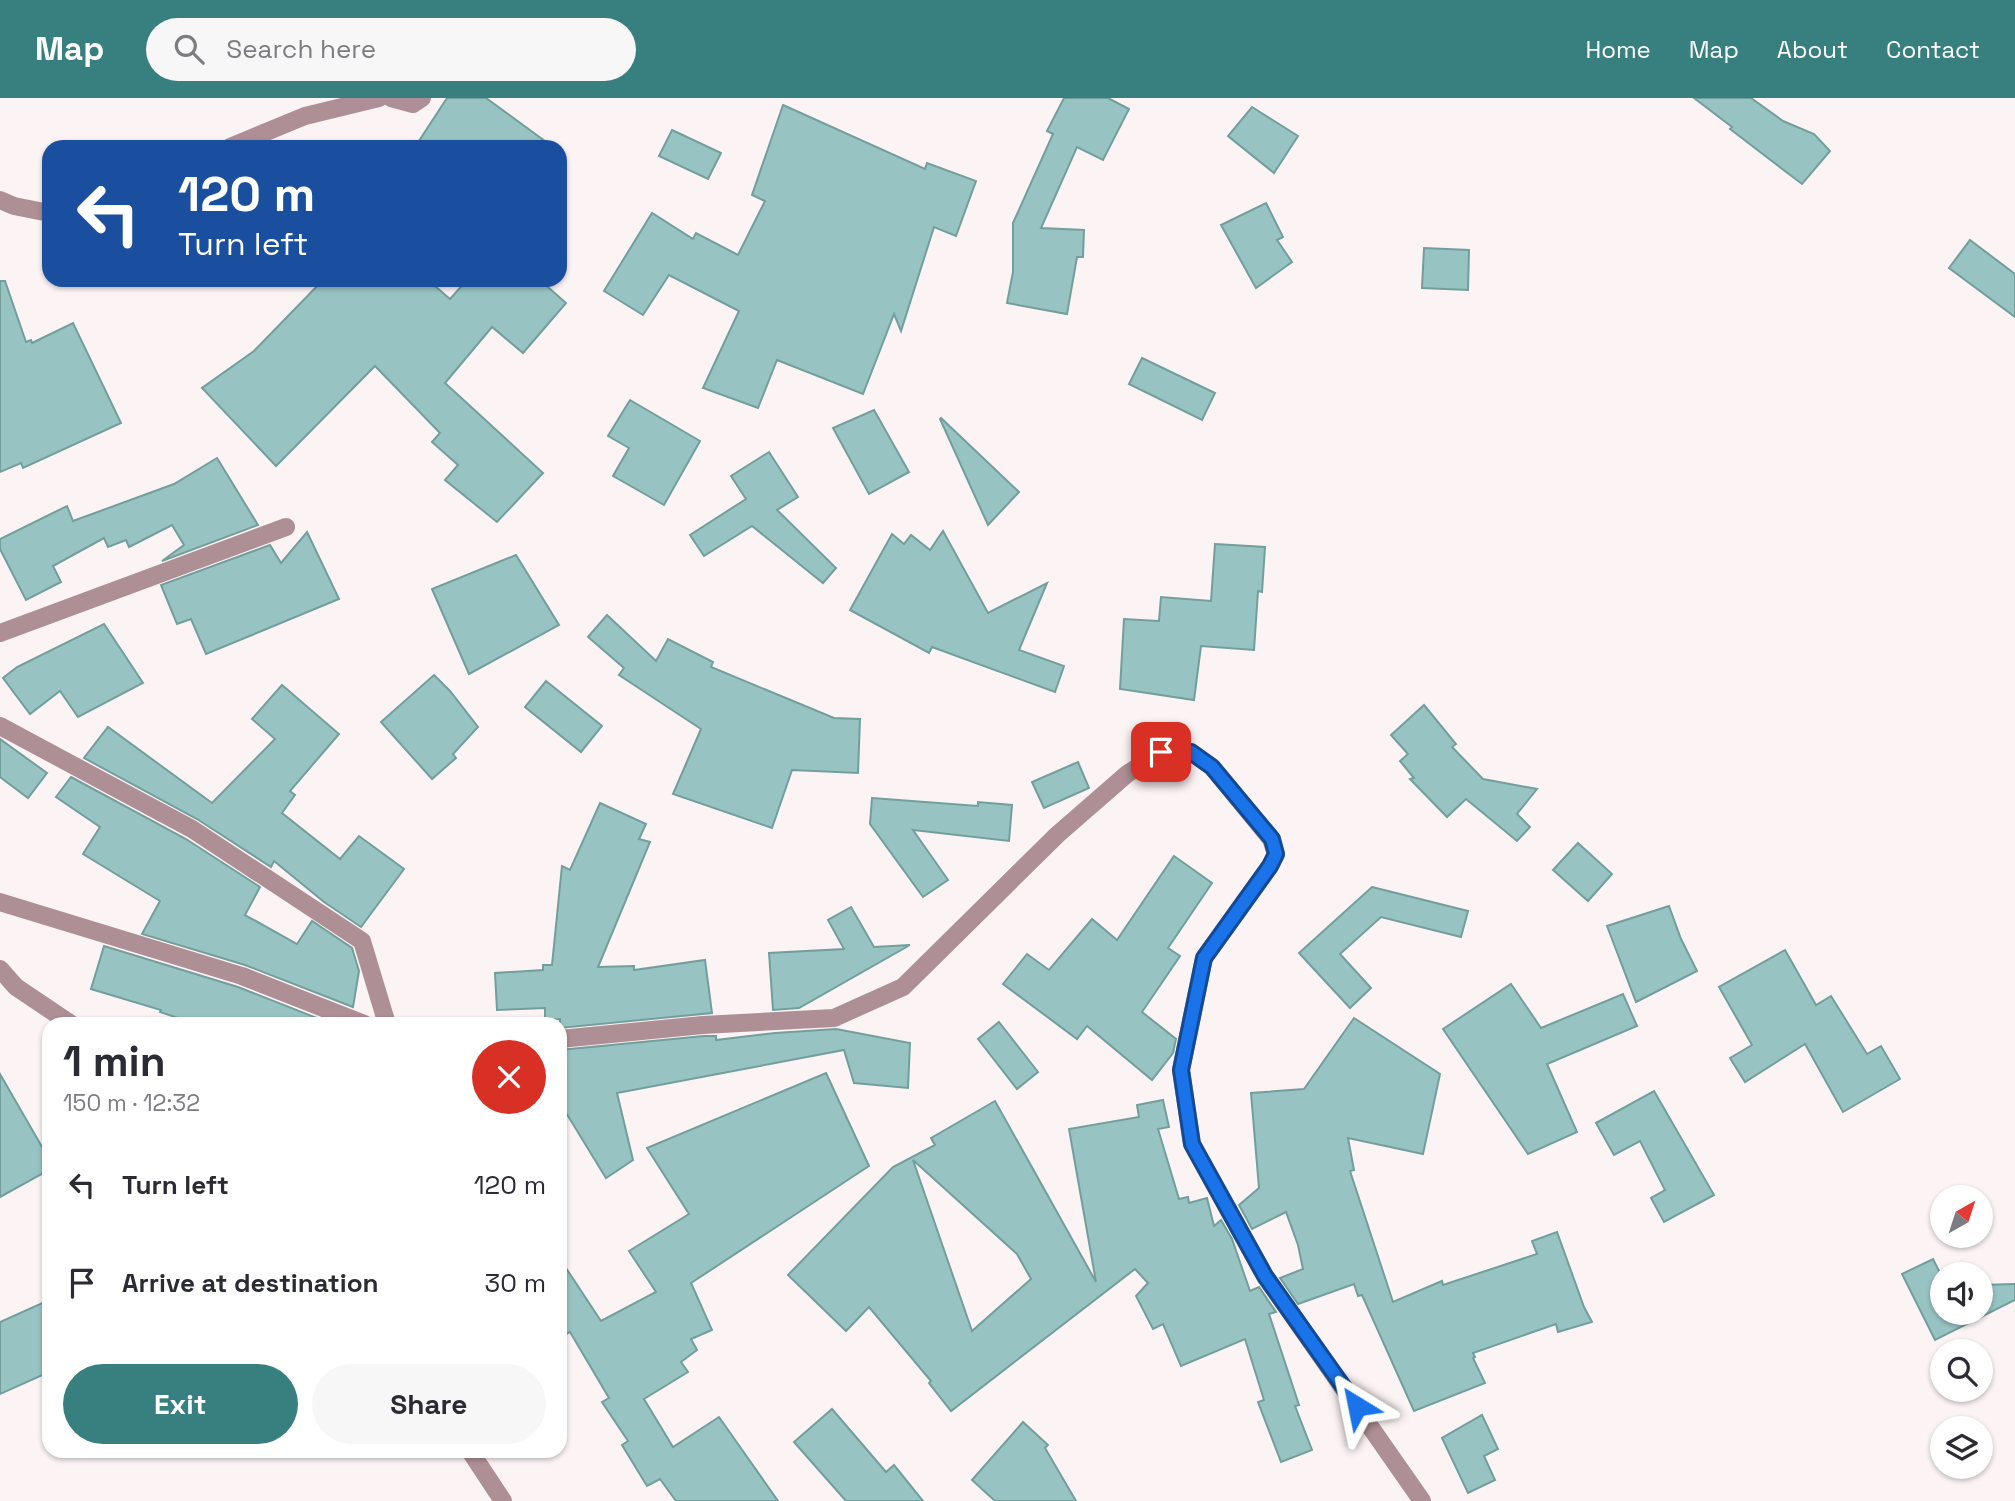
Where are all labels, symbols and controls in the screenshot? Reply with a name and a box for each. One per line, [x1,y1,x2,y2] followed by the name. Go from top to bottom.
[146,18,636,81] search box
[35,28,104,70] text: Map
[170,30,208,68] icon: search
[226,32,376,66] text: Search here
[1585,34,1651,65] text: Home
[1689,34,1739,65] text: Map
[1777,34,1848,65] text: About
[1886,34,1980,65] text: Contact
[178,163,315,225] text: 120 m
[63,168,154,259] icon: left
[178,224,308,264] text: Turn left
[1131,722,1191,782] pin
[1142,733,1180,771] icon: arrive
[63,1035,166,1088] text: 1 min
[472,1040,546,1114] button: close
[63,1088,200,1118] text: 150 m · 12:32
[63,1166,101,1204] icon: left
[122,1168,229,1202] text: Turn left
[474,1168,546,1202] text: 120 m
[1930,1185,1993,1248] north arrow
[1930,1185,1993,1479] map controls
[1930,1262,1993,1325] button: sound
[63,1264,101,1302] icon: arrive
[122,1266,379,1300] text: Arrive at destination
[485,1266,546,1300] text: 30 m
[1930,1339,1993,1402] button: search
[63,1364,298,1444] button: Exit
[312,1364,546,1444] button: Share
[1320,1369,1394,1443] position arrow
[1930,1416,1993,1479] button: layers

